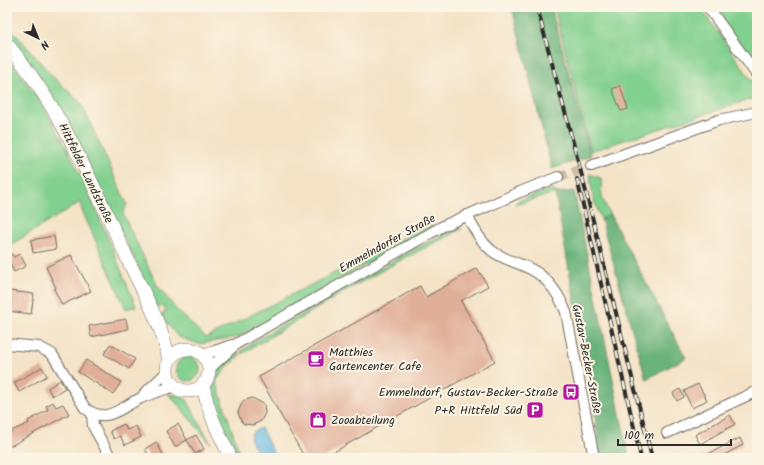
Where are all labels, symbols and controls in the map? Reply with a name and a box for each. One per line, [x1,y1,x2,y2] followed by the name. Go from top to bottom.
[18,18,58,58] north arrow
[35,36,53,54] text: N
[53,120,118,227] street label: Hittfelder Landstraße
[335,209,440,278] street label: Emmelndorfer Straße
[567,303,607,416] street label: Gustav-Becker-Straße
[329,343,422,376] place label: Matthies Gartencenter Cafe
[306,349,326,369] cafe icon: Matthies Gartencenter Cafe
[561,382,581,402] bus stop icon: Emmelndorf, Gustav-Becker-Straße
[379,383,559,402] place label: Emmelndorf, Gustav-Becker-Straße
[525,400,545,420] parking icon: P+R Hittfeld Süd
[435,401,523,420] place label: P+R Hittfeld Süd
[308,410,328,430] shop icon: Zooabteilung
[331,411,395,430] place label: Zooabteilung
[618,421,731,447] scale bar
[624,426,655,445] text: 100 m

